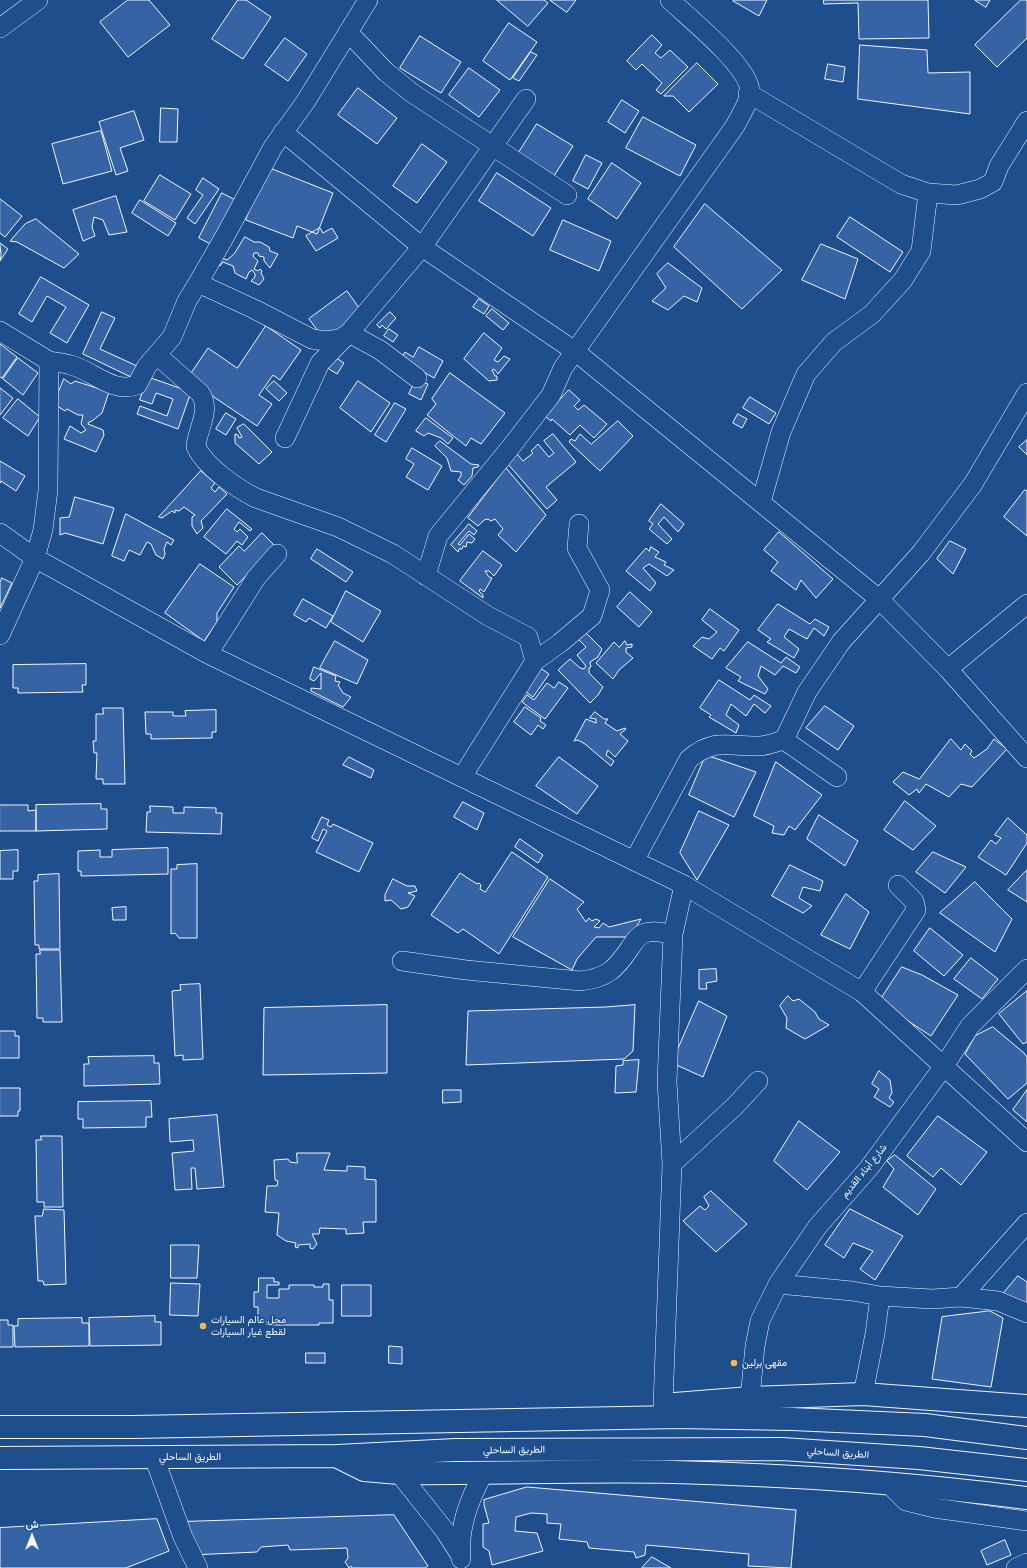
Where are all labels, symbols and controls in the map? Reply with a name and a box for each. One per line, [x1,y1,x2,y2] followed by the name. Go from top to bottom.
[839,1142,889,1200] street label: شارع أبناء القديم
[211,1314,286,1338] place label: محل عالم السيارات لقطع غيار السيارات
[198,1321,208,1331] marker: محل عالم السيارات لقطع غيار السيارات
[742,1357,787,1369] place label: مقهى برلين
[729,1358,739,1368] marker: مقهى برلين
[483,1443,545,1457] street label: الطريق الساحلي
[807,1445,869,1461] street label: الطريق الساحلي
[159,1451,221,1463] street label: الطريق الساحلي
[12,1516,52,1556] north arrow
[25,1517,39,1531] text: ش

